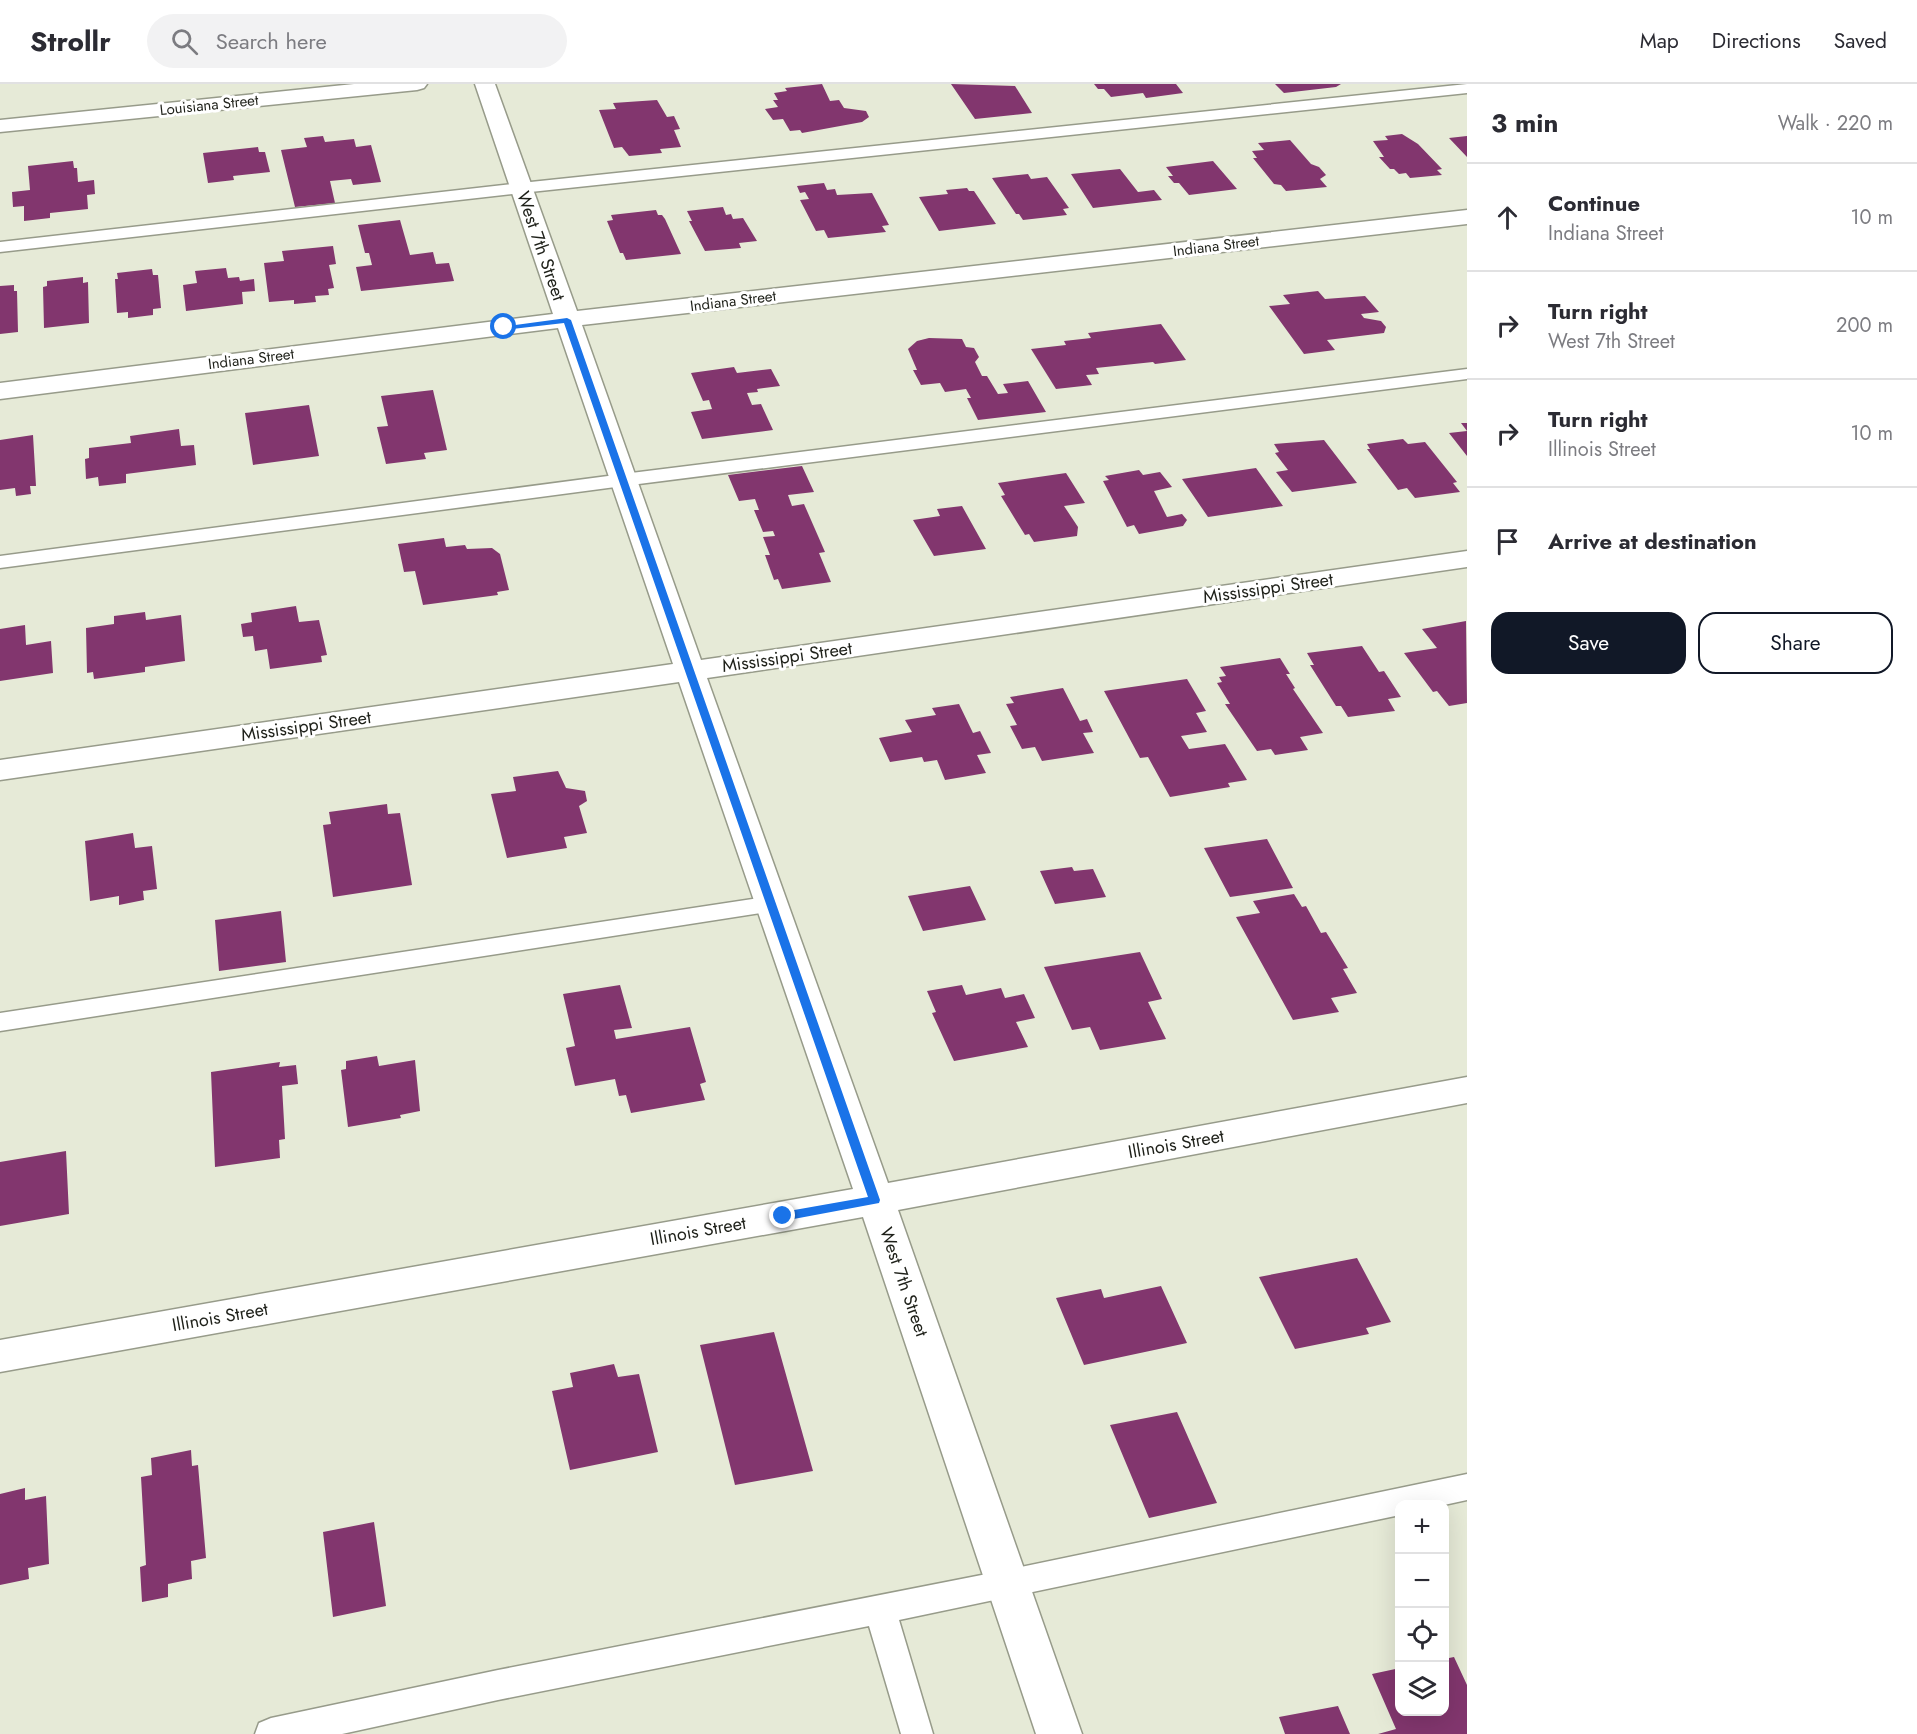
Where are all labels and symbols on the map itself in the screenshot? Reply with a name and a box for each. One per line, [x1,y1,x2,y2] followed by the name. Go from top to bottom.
[158,89,260,121] street label: Louisiana Street
[510,188,572,305] street label: West 7th Street
[1172,230,1261,262] street label: Indiana Street
[689,285,778,317] street label: Indiana Street
[490,313,516,339] route start
[207,343,296,375] street label: Indiana Street
[1201,566,1335,610] street label: Mississippi Street
[720,635,854,679] street label: Mississippi Street
[239,704,373,748] street label: Mississippi Street
[1126,1123,1227,1165] street label: Illinois Street
[769,1202,795,1228] route end
[648,1210,749,1252] street label: Illinois Street
[873,1224,935,1341] street label: West 7th Street
[170,1296,271,1338] street label: Illinois Street

